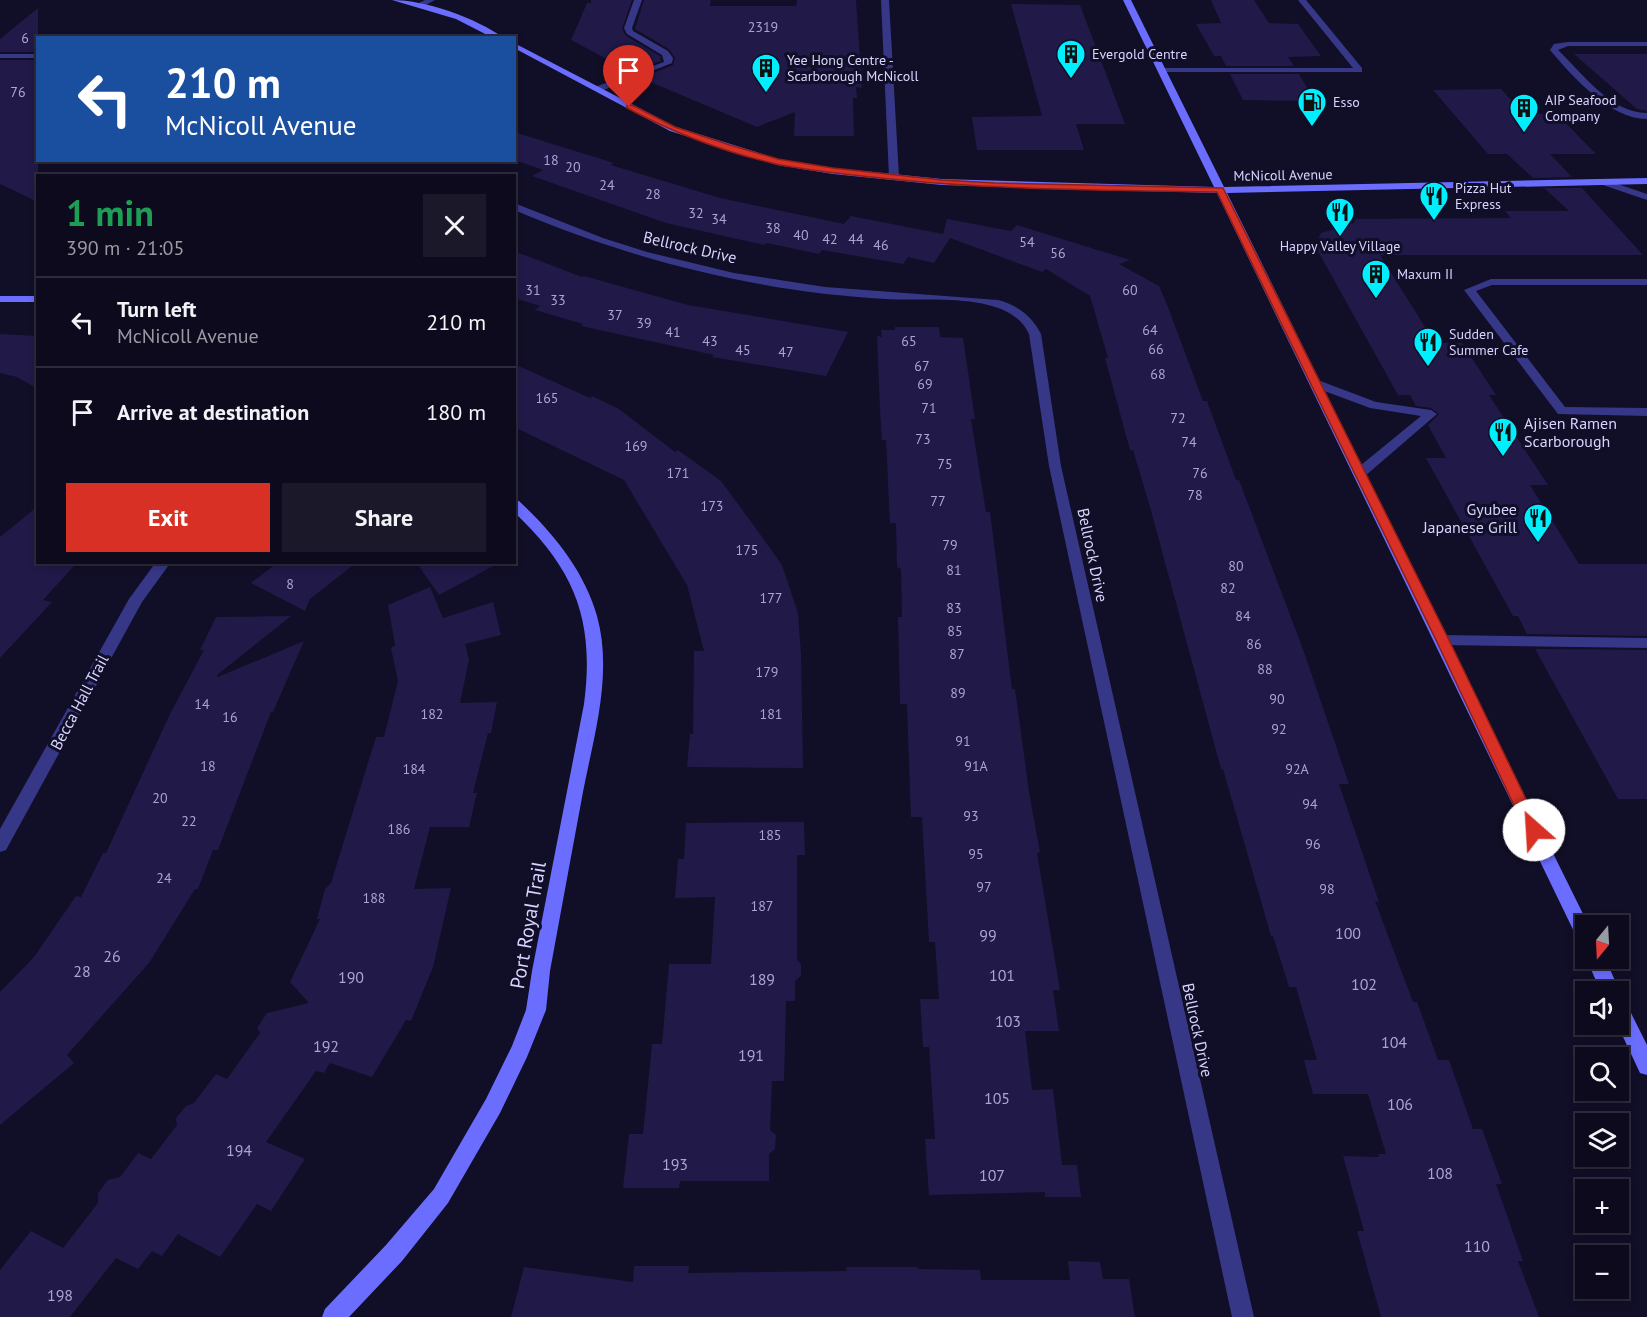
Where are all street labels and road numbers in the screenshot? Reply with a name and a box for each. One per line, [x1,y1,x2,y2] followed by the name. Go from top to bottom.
[1233,165,1333,185] street label: McNicoll Avenue
[641,227,739,267] street label: Bellrock Drive
[1073,506,1113,604] street label: Bellrock Drive
[46,651,113,753] street label: Becca Hall Trail
[504,859,552,991] street label: Port Royal Trail
[1178,981,1218,1079] street label: Bellrock Drive

